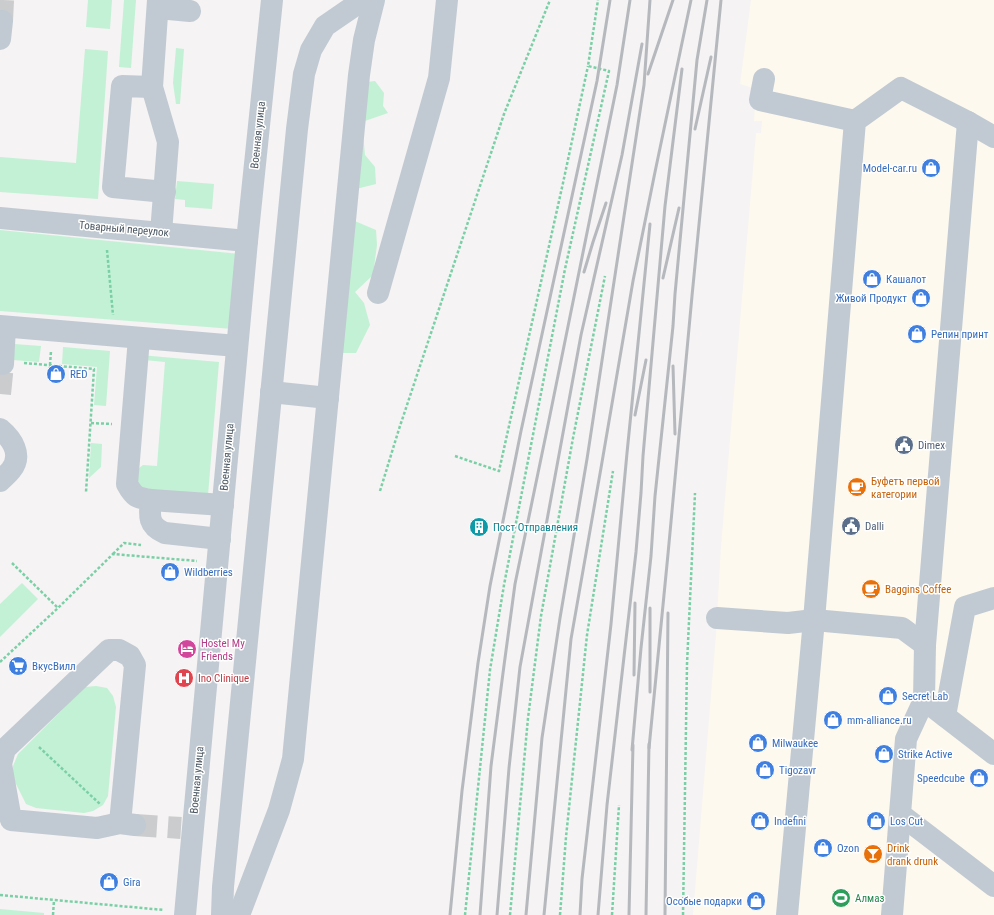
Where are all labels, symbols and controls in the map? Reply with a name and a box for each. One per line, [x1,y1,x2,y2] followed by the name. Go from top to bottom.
[248,101,268,169] street label: Военная улица
[920,157,942,179] shop icon: Model-car.ru
[863,162,917,175] place label: Model-car.ru
[79,219,170,239] street label: Товарный переулок
[861,268,883,290] shop icon: Кашалот
[886,273,926,286] place label: Кашалот
[910,287,932,309] shop icon: Живой Продукт
[836,292,907,305] place label: Живой Продукт
[906,323,928,345] shop icon: Репин принт
[931,328,989,341] place label: Репин принт
[45,363,67,385] shop icon: RED
[70,368,88,381] place label: RED
[218,423,236,491] street label: Военная улица
[893,434,915,456] public building icon: Dimex
[918,439,945,452] place label: Dimex
[871,475,940,501] place label: Буфетъ первой категории
[846,476,868,498] cafe icon: Буфетъ первой категории
[840,515,862,537] public building icon: Dalli
[468,516,490,538] building icon: Пост Отправления
[865,520,884,533] place label: Dalli
[493,521,578,534] place label: Пост Отправления
[159,561,181,583] shop icon: Wildberries
[184,566,233,579] place label: Wildberries
[860,578,882,600] cafe icon: Baggins Coffee
[885,583,951,596] place label: Baggins Coffee
[201,637,245,663] place label: Hostel My Friends
[176,638,198,660] hotel icon: Hostel My Friends
[7,655,29,677] supermarket icon: ВкусВилл
[32,660,76,673] place label: ВкусВилл
[173,667,195,689] hospital icon: Ino Clinique
[198,672,249,685] place label: Ino Clinique
[877,685,899,707] shop icon: Secret Lab
[902,690,948,703] place label: Secret Lab
[822,709,844,731] shop icon: mm-alliance.ru
[847,714,912,727] place label: mm-alliance.ru
[747,732,769,754] shop icon: Milwaukee
[772,737,818,750] place label: Milwaukee
[873,743,895,765] shop icon: Strike Active
[188,746,206,814] street label: Военная улица
[898,748,952,761] place label: Strike Active
[754,759,776,781] shop icon: Tigozavr
[779,764,817,777] place label: Tigozavr
[968,767,990,789] shop icon: Speedcube
[917,772,965,785] place label: Speedcube
[749,810,771,832] shop icon: Indefini
[865,810,887,832] shop icon: Los Cut
[774,815,806,828] place label: Indefini
[890,815,923,828] place label: Los Cut
[812,837,834,859] shop icon: Ozon
[837,842,859,855] place label: Ozon
[887,842,938,868] place label: Drink drank drunk
[862,843,884,865] bar icon: Drink drank drunk
[98,871,120,893] shop icon: Gira
[123,876,140,889] place label: Gira
[830,887,852,909] sports icon: Алмаз
[745,890,767,912] shop icon: Особые подарки
[855,892,884,905] place label: Алмаз
[666,895,742,908] place label: Особые подарки

